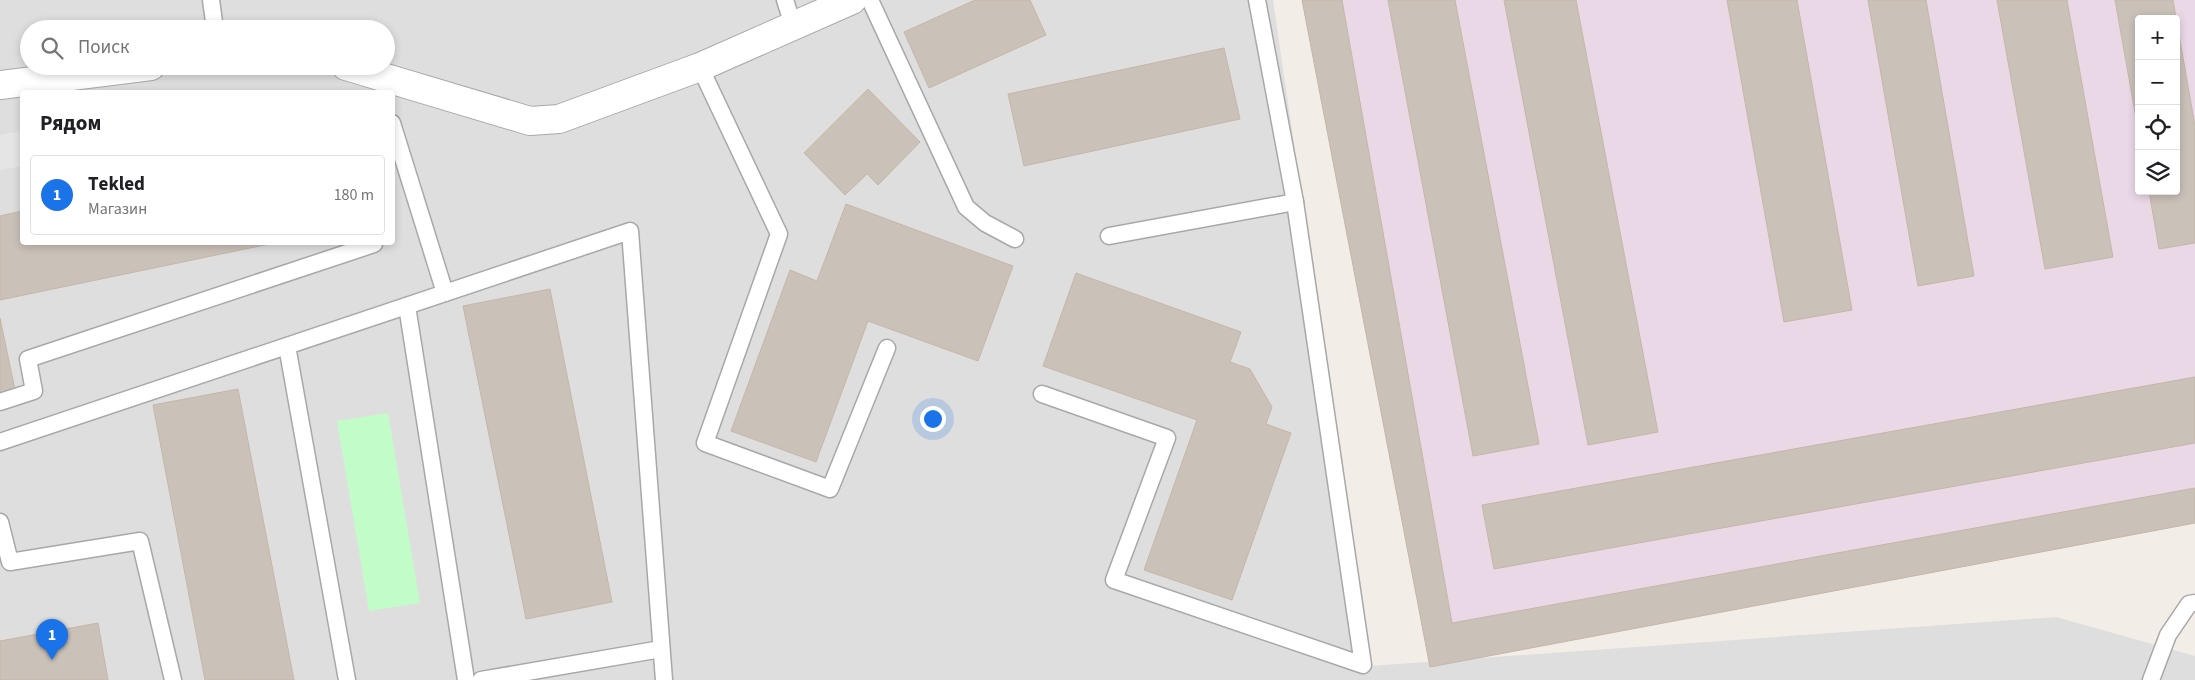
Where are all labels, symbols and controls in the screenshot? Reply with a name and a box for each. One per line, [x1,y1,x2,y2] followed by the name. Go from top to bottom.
[2135,15,2180,195] map controls
[2135,15,2180,60] button: +
[20,20,395,75] search box
[38,34,66,62] icon: search
[78,34,129,61] text: Поиск
[2135,60,2180,105] button: −
[2135,105,2180,150] button: locate
[40,108,101,138] text: Рядом
[2135,150,2180,195] button: layers
[88,171,145,198] text: Тekled
[53,184,61,206] text: 1
[334,184,374,206] text: 180 m
[88,198,147,220] text: Магазин
[920,406,946,432] your location
[36,619,68,660] pin: 1

